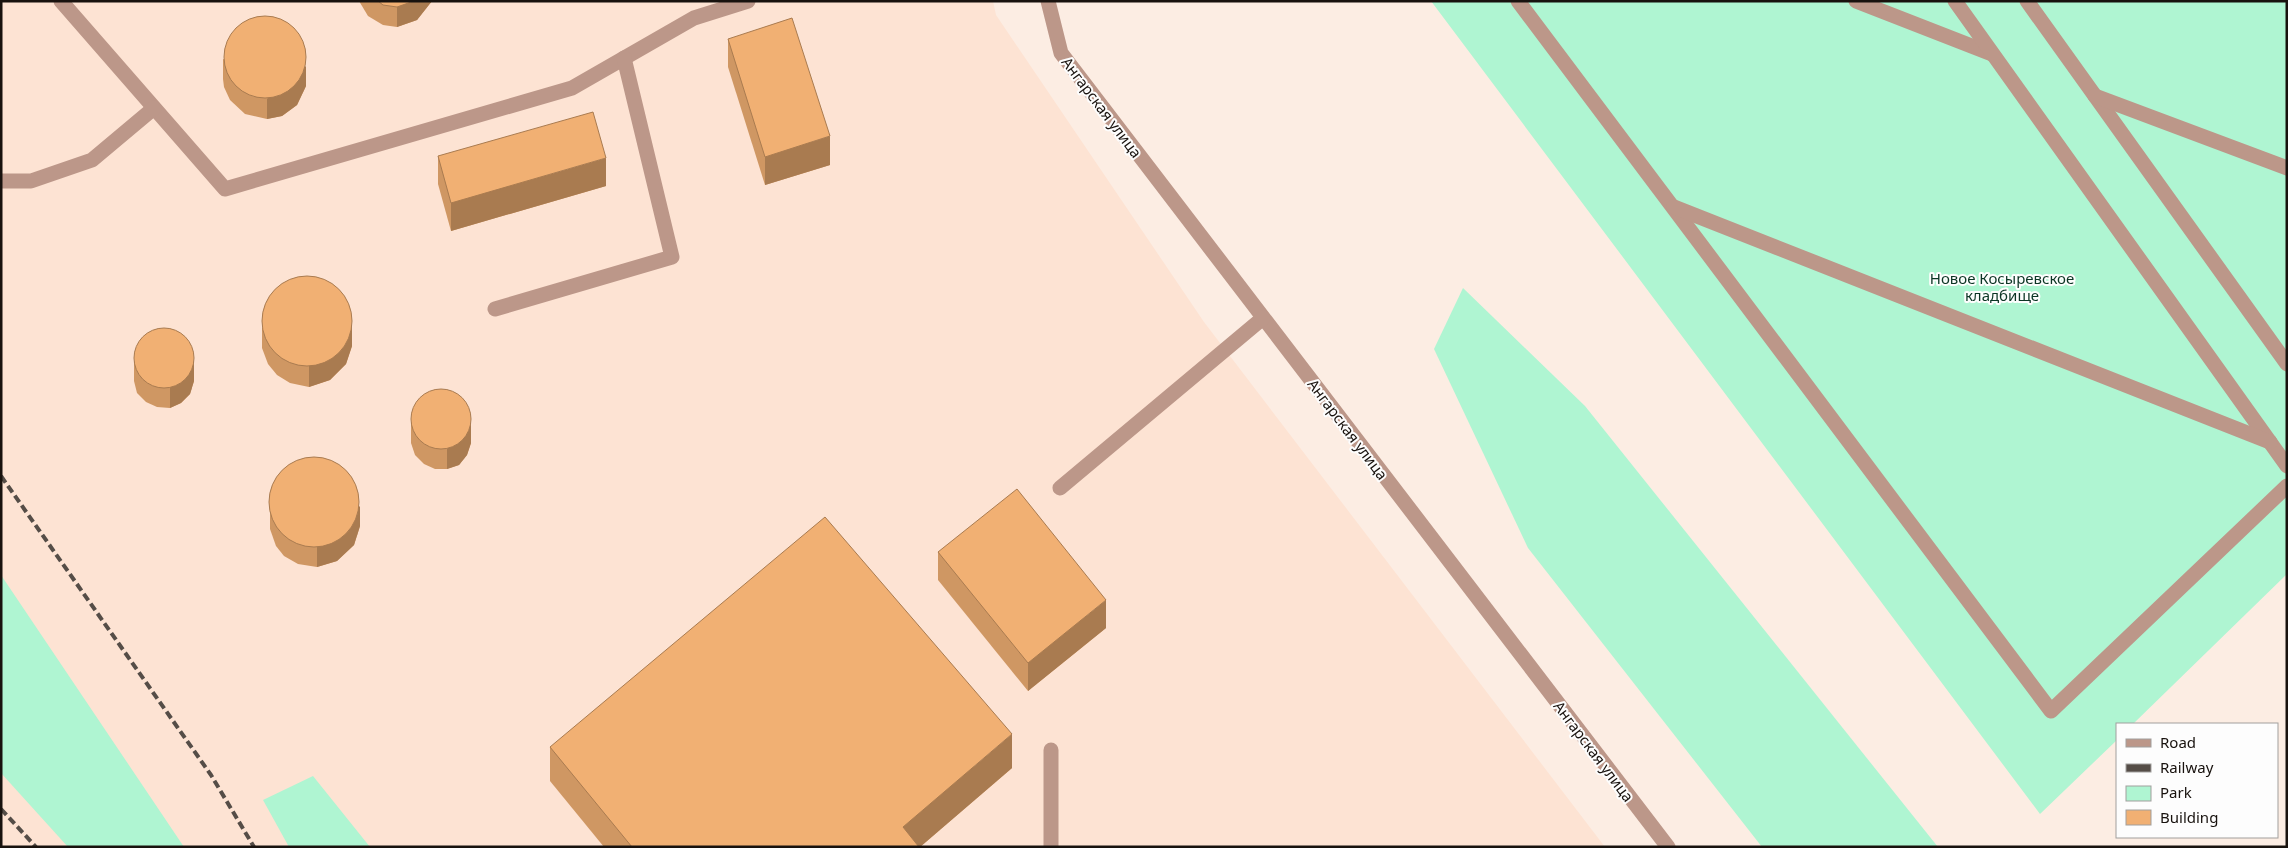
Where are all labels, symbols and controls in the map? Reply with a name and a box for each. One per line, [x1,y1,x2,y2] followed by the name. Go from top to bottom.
[1058,53,1146,161] street label: Ангарская улица
[1930,268,2074,305] park label: Новое Косыревское кладбище
[1304,375,1392,483] street label: Ангарская улица
[1550,697,1638,805] street label: Ангарская улица
[2116,723,2278,838] legend
[2160,732,2196,752] text: Road
[2160,757,2214,777] text: Railway
[2160,782,2192,802] text: Park
[2160,807,2218,827] text: Building

